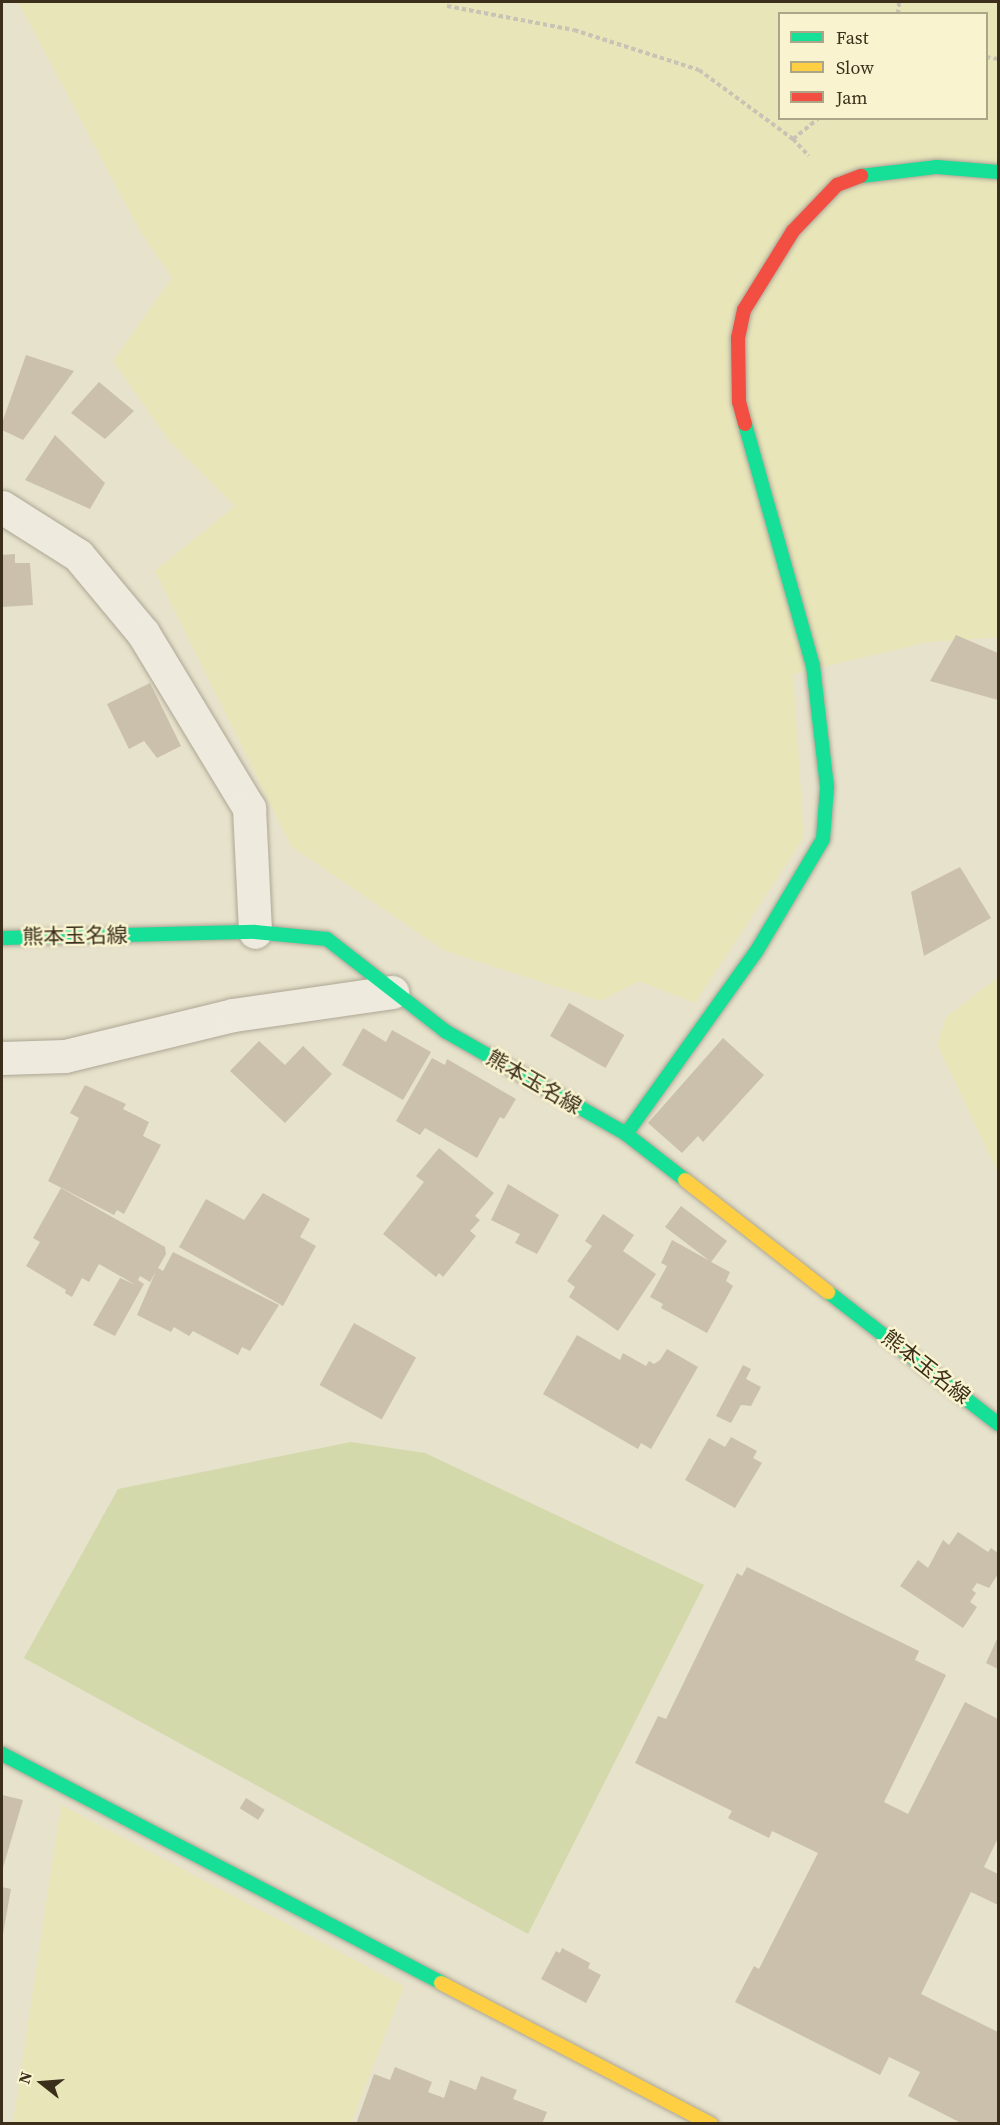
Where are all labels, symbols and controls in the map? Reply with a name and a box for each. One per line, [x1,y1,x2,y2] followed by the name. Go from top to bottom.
[778,12,988,120] legend
[836,25,869,50] text: Fast
[836,55,874,80] text: Slow
[836,85,868,110] text: Jam
[22,922,128,950] street label: 熊本玉名線
[482,1045,586,1119] street label: 熊本玉名線
[877,1325,975,1409] street label: 熊本玉名線
[12,2053,72,2113] north arrow
[13,2069,37,2087] text: N

